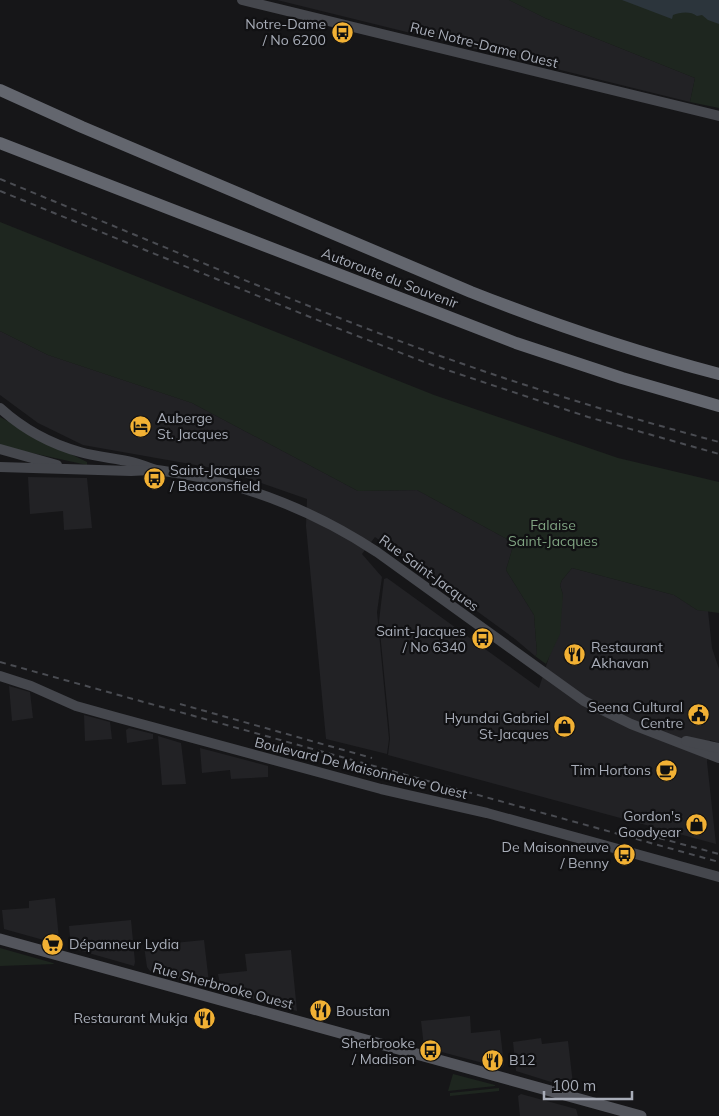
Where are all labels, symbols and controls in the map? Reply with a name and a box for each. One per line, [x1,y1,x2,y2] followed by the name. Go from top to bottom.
[245,15,326,49] place label: Notre-Dame / No 6200
[408,18,560,72] street label: Rue Notre-Dame Ouest
[330,20,354,44] bus stop icon: Notre-Dame / No 6200
[319,244,462,313] street label: Autoroute du Souvenir
[157,409,229,443] place label: Auberge St. Jacques
[129,414,153,438] hotel icon: Auberge St. Jacques
[169,461,261,495] place label: Saint-Jacques / Beaconsfield
[142,466,166,490] bus stop icon: Saint-Jacques / Beaconsfield
[508,516,598,550] park label: Falaise Saint-Jacques
[376,531,482,615] street label: Rue Saint-Jacques
[376,622,466,656] place label: Saint-Jacques / No 6340
[470,627,494,651] bus stop icon: Saint-Jacques / No 6340
[591,638,663,672] place label: Restaurant Akhavan
[563,643,587,667] restaurant icon: Restaurant Akhavan
[588,698,683,732] place label: Seena Cultural Centre
[687,703,711,727] public building icon: Seena Cultural Centre
[444,709,549,743] place label: Hyundai Gabriel St-Jacques
[553,714,577,738] shop icon: Hyundai Gabriel St-Jacques
[253,733,469,803] street label: Boulevard De Maisonneuve Ouest
[655,758,679,782] cafe icon: Tim Hortons
[571,761,651,779] place label: Tim Hortons
[618,807,682,841] place label: Gordon's Goodyear
[685,812,709,836] shop icon: Gordon's Goodyear
[502,838,610,872] place label: De Maisonneuve / Benny
[613,843,637,867] bus stop icon: De Maisonneuve / Benny
[41,932,65,956] supermarket icon: Dépanneur Lydia
[69,935,179,953] place label: Dépanneur Lydia
[151,959,295,1013] street label: Rue Sherbrooke Ouest
[308,999,332,1023] restaurant icon: Boustan
[336,1002,390,1020] place label: Boustan
[192,1006,216,1030] restaurant icon: Restaurant Mukja
[73,1009,188,1027] place label: Restaurant Mukja
[341,1034,415,1068] place label: Sherbrooke / Madison
[419,1039,443,1063] bus stop icon: Sherbrooke / Madison
[481,1048,505,1072] restaurant icon: B12
[509,1051,535,1069] place label: B12
[544,1068,632,1100] scale bar
[552,1076,596,1095] text: 100 m

